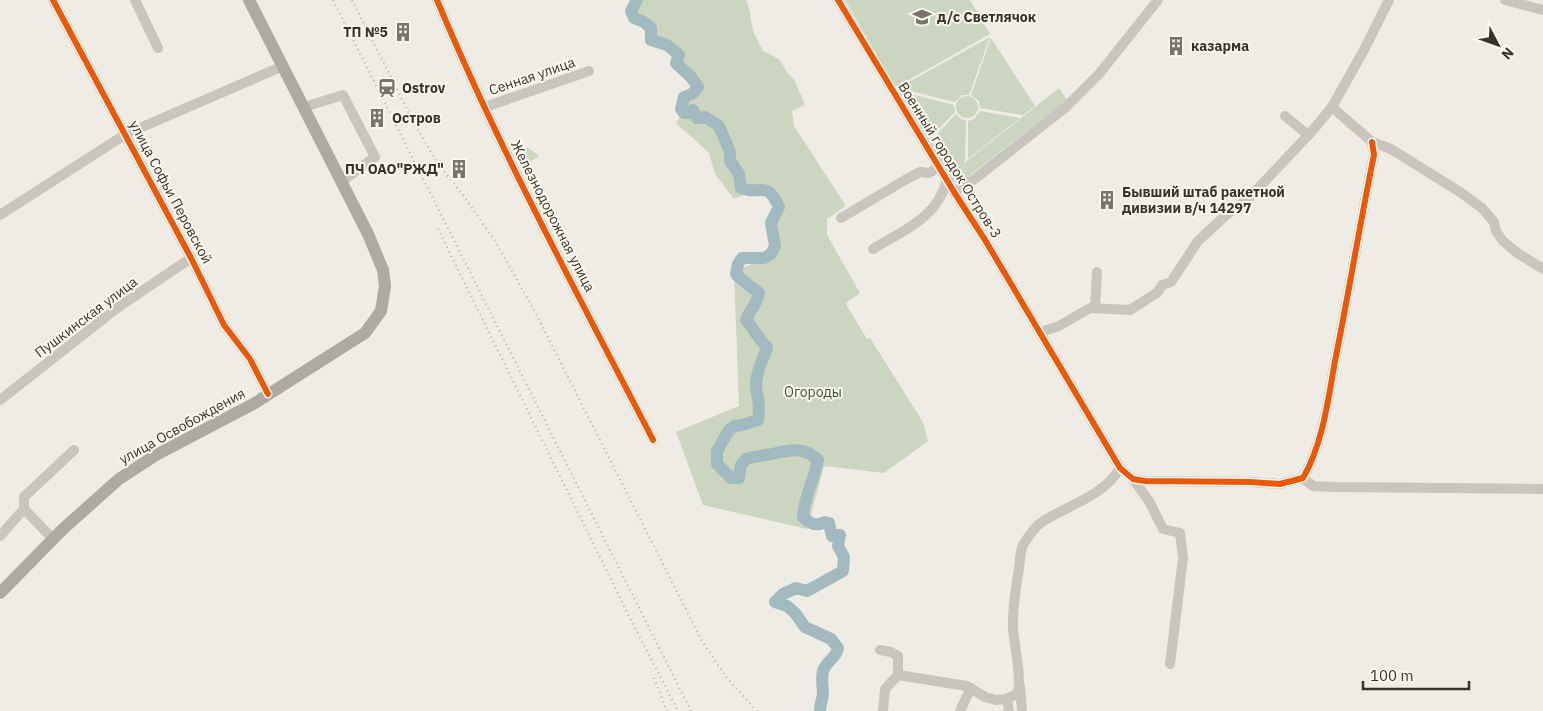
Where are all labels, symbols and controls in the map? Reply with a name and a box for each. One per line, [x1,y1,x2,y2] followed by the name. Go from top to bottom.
[911,6,933,28] school or university icon: д/с Светлячок
[937,8,1036,26] place label: д/с Светлячок
[1473,20,1523,70] north arrow
[392,21,414,43] building icon: ТП №5
[343,23,388,41] place label: ТП №5
[1165,35,1187,57] building icon: казарма
[1191,37,1249,55] place label: казарма
[1498,44,1518,63] text: N
[487,53,578,99] street label: Сенная улица
[376,77,398,99] station icon: Ostrov
[402,79,446,97] place label: Ostrov
[894,79,1006,241] street label: Военный городок Остров-3
[366,107,388,129] building icon: Остров
[392,109,441,127] place label: Остров
[126,117,216,267] street label: улица Софьи Перовской
[507,137,599,295] street label: Железнодорожная улица
[448,158,470,180] building icon: ПЧ ОАО"РЖД"
[345,160,444,178] place label: ПЧ ОАО"РЖД"
[1122,183,1285,217] place label: Бывший штаб ракетной дивизии в/ч 14297
[1096,189,1118,211] building icon: Бывший штаб ракетной дивизии в/ч 14297
[31,272,141,361] street label: Пушкинская улица
[784,383,842,401] park label: Огороды
[116,384,248,468] street label: улица Освобождения
[1363,658,1469,690] scale bar
[1370,666,1414,685] text: 100 m

